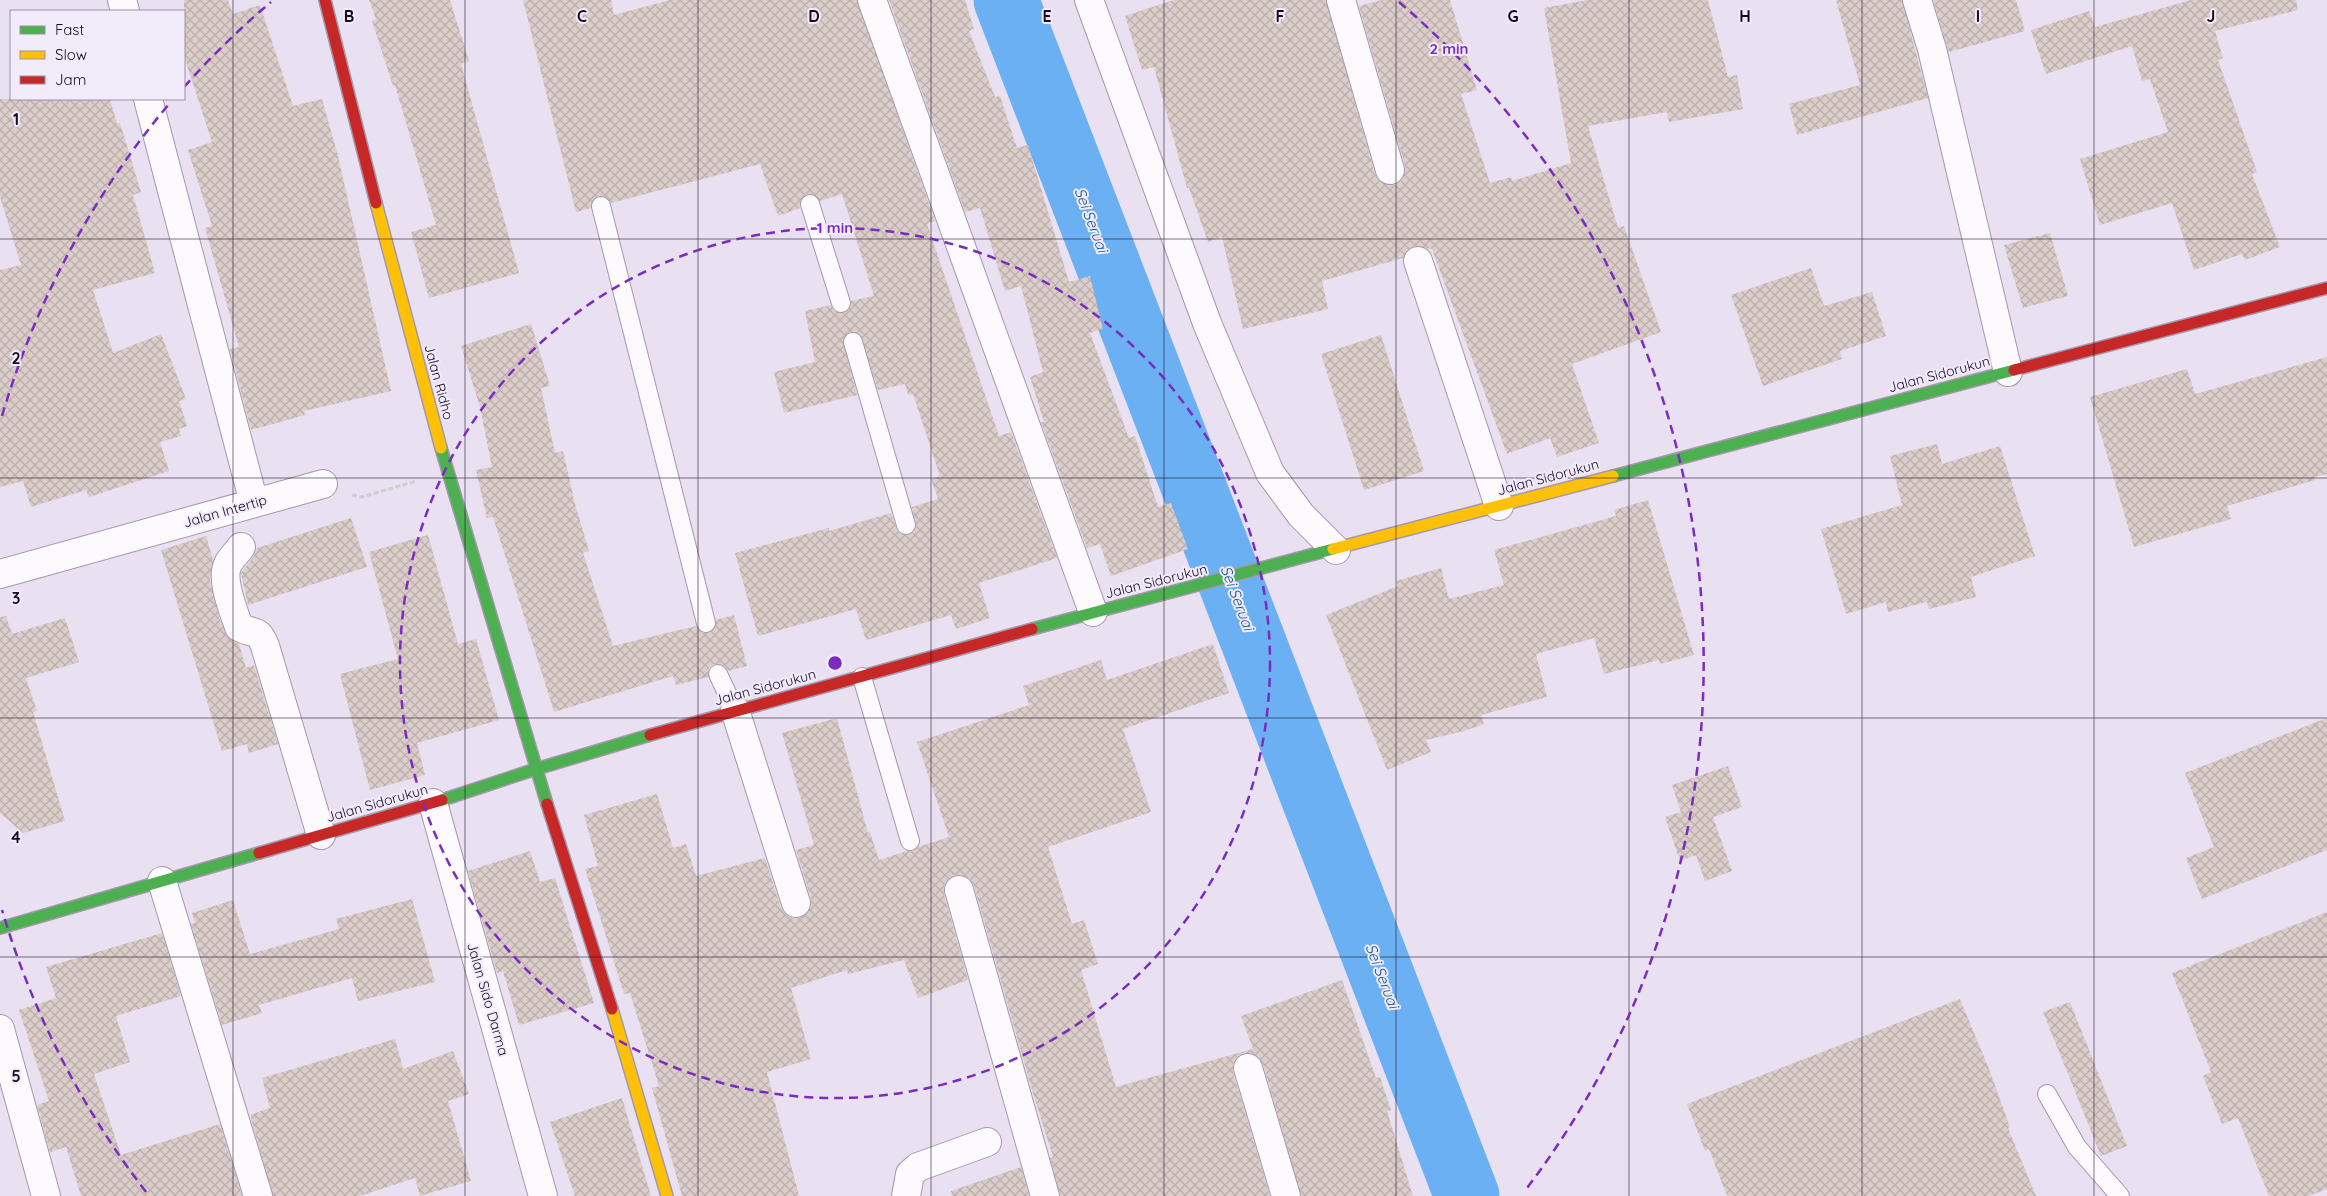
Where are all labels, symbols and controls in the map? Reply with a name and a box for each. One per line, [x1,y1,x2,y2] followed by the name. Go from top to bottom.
[344,6,354,26] text: B
[577,6,587,26] text: C
[808,6,820,26] text: D
[1042,6,1052,26] text: E
[1276,6,1285,26] text: F
[1507,6,1519,26] text: G
[1739,6,1751,26] text: H
[1976,6,1980,26] text: I
[2207,6,2215,26] text: J
[10,10,185,100] legend
[55,20,84,39] text: Fast
[1429,39,1469,58] text: 2 min
[55,45,87,64] text: Slow
[55,70,86,89] text: Jam
[13,109,19,129] text: 1
[1070,185,1113,257] water label: Sei Seruai
[817,218,853,237] text: 1 min
[420,342,458,422] street label: Jalan Ridho
[11,348,21,368] text: 2
[1886,352,1992,396] street label: Jalan Sidorukun
[1495,455,1601,499] street label: Jalan Sidorukun
[181,491,269,531] street label: Jalan Intertip
[1103,560,1209,602] street label: Jalan Sidorukun
[1216,563,1259,635] water label: Sei Seruai
[12,588,20,608] text: 3
[826,654,844,672] centre of rings
[712,665,818,709] street label: Jalan Sidorukun
[324,780,430,826] street label: Jalan Sidorukun
[11,827,21,847] text: 4
[463,940,513,1058] street label: Jalan Sido Darma
[1361,941,1404,1013] water label: Sei Seruai
[11,1066,21,1086] text: 5

